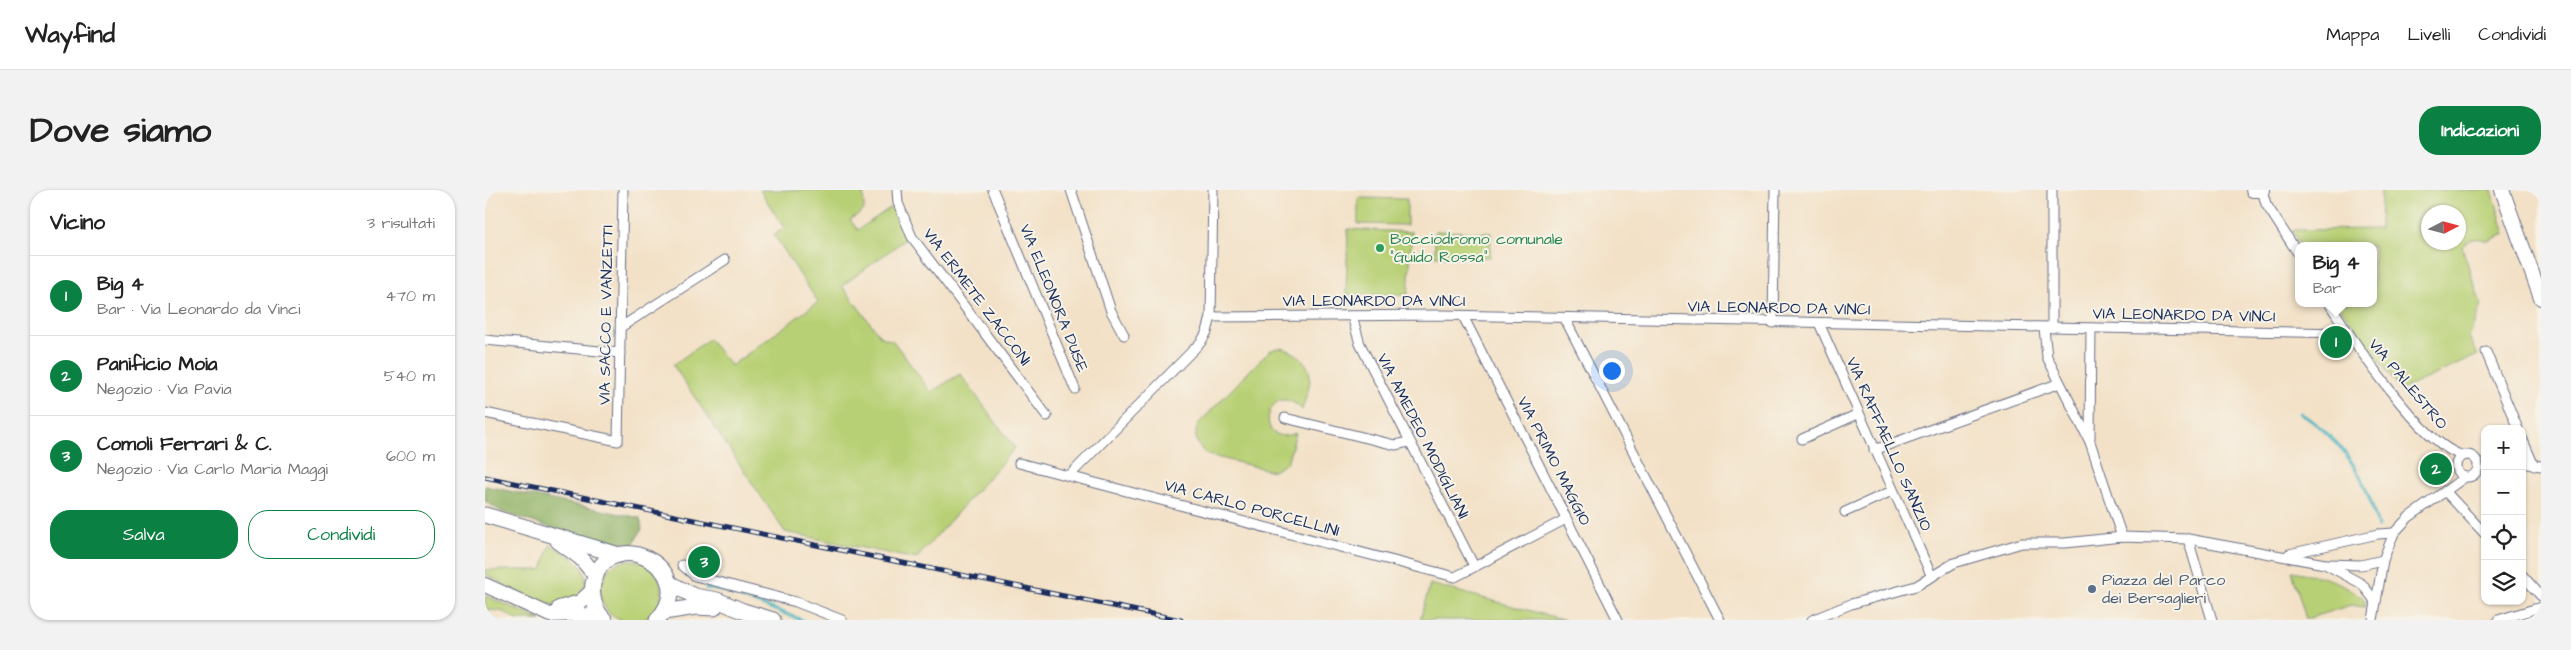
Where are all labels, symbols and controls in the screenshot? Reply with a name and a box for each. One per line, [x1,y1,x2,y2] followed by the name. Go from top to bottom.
[25,18,115,52] text: Wayfind
[2326,22,2380,47] text: Mappa
[2408,22,2450,47] text: Livelli
[2478,22,2546,47] text: Condividi
[30,106,211,155] text: Dove siamo
[2419,106,2541,155] button: Indicazioni
[2421,205,2466,250] north arrow
[50,208,105,237] text: Vicino
[367,212,435,234] text: 3 risultati
[1014,221,1094,376] street label: VIA ELEONORA DUSE
[918,224,1036,370] street label: VIA ERMETE ZACCONI
[593,225,619,405] street label: VIA SACCO E VANZETTI
[1390,228,1563,268] place label: Bocciodromo comunale "Guido Rossa"
[1374,242,1386,254] marker: Bocciodromo comunale "Guido Rossa"
[2295,242,2377,307] popup
[2313,250,2359,277] text: Big 4
[97,271,144,298] text: Big 4
[2313,277,2341,299] text: Bar
[65,285,67,307] text: 1
[385,285,435,307] text: 470 m
[1283,290,1465,312] street label: VIA LEONARDO DA VINCI
[1687,295,1871,321] street label: VIA LEONARDO DA VINCI
[97,298,300,320] text: Bar · Via Leonardo da Vinci
[2092,302,2276,328] street label: VIA LEONARDO DA VINCI
[2320,323,2352,361] pin: 1
[2363,334,2453,434] street label: VIA PALESTRO
[1372,349,1474,523] street label: VIA AMEDEO MODIGLIANI
[97,351,217,378] text: Panificio Moia
[1841,354,1937,535] street label: VIA RAFFAELLO SANZIO
[1599,358,1625,384] your location
[61,365,71,387] text: 2
[384,365,435,387] text: 540 m
[97,378,232,400] text: Negozio · Via Pavia
[1512,393,1596,530] street label: VIA PRIMO MAGGIO
[2481,425,2526,605] map controls
[2481,425,2526,470] button: +
[97,431,272,458] text: Comoli Ferrari & C.
[62,445,70,467] text: 3
[386,445,435,467] text: 600 m
[2420,450,2452,488] pin: 2
[97,458,328,480] text: Negozio · Via Carlo Maria Maggi
[2481,470,2526,515] button: −
[1162,474,1342,542] street label: VIA CARLO PORCELLINI
[50,510,238,559] button: Salva
[248,510,435,559] button: Condividi
[2481,515,2526,560] button: locate
[688,543,720,581] pin: 3
[2481,560,2526,605] button: layers
[2102,569,2225,610] place label: Piazza del Parco dei Bersaglieri
[2086,583,2098,595] marker: Piazza del Parco dei Bersaglieri

